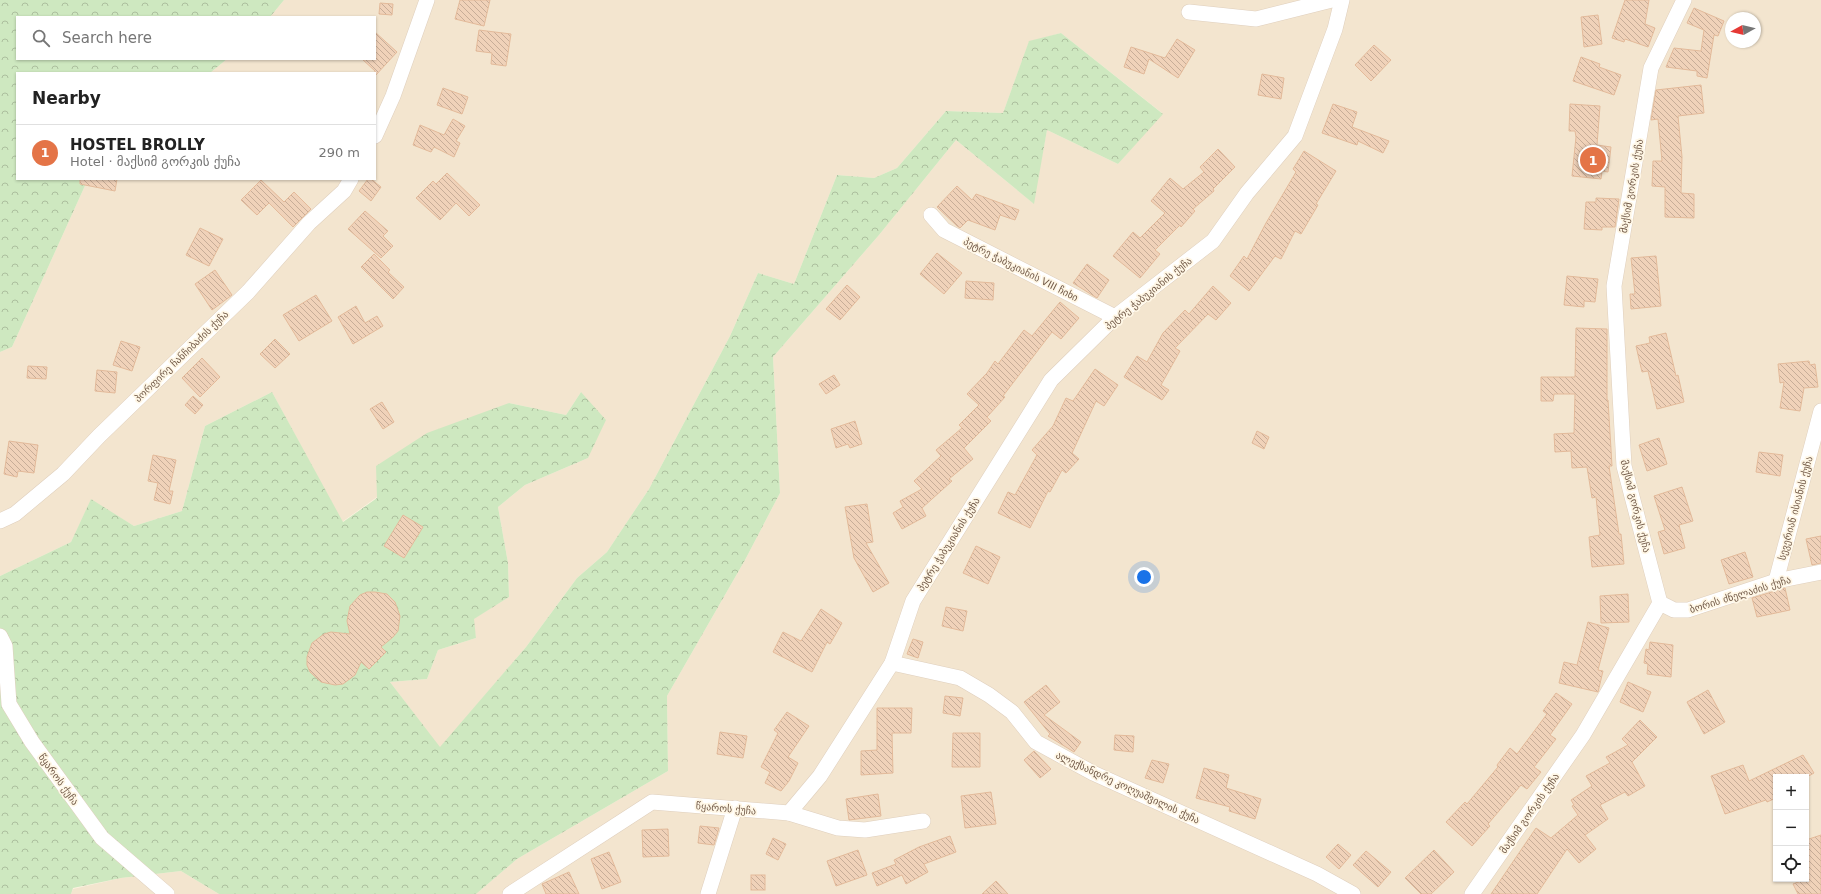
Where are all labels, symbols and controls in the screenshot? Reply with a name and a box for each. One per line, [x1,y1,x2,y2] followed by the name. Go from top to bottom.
[1725,12,1761,48] north arrow
[16,16,376,60] search box
[30,27,52,49] icon: search
[62,29,152,47] text: Search here
[32,88,101,108] text: Nearby
[70,136,205,154] text: HOSTEL BROLLY
[1618,138,1646,234] street label: მაქსიმ გორკის ქუჩა
[40,145,50,160] text: 1
[318,145,360,160] text: 290 m
[1580,145,1606,175] pin: 1
[70,154,241,169] text: Hotel · მაქსიმ გორკის ქუჩა
[961,236,1080,304] street label: პეტრე ჭაბუკიანის VIII ჩიხი
[1103,255,1195,333] street label: პეტრე ჭაბუკიანის ქუჩა
[132,309,231,405] street label: პორფირე ჩანჩიბაძის ქუჩა
[1776,455,1816,562] street label: სევერიან ისიანის ქუჩა
[1618,459,1652,554] street label: მაქსიმ გორკის ქუჩა
[915,495,983,594] street label: პეტრე ჭაბუკიანის ქუჩა
[1134,567,1154,587] your location
[1688,574,1792,616] street label: ბორის ძნელაძის ქუჩა
[1054,749,1201,827] street label: ალექსანდრე კოღუაშვილის ქუჩა
[36,752,81,808] street label: წყაროს ქუჩა
[1498,771,1562,856] street label: მაქსიმ გორკის ქუჩა
[1773,774,1809,882] map controls
[1773,774,1809,810] button: +
[695,800,756,818] street label: წყაროს ქუჩა
[1773,810,1809,846] button: −
[1773,846,1809,882] button: locate

